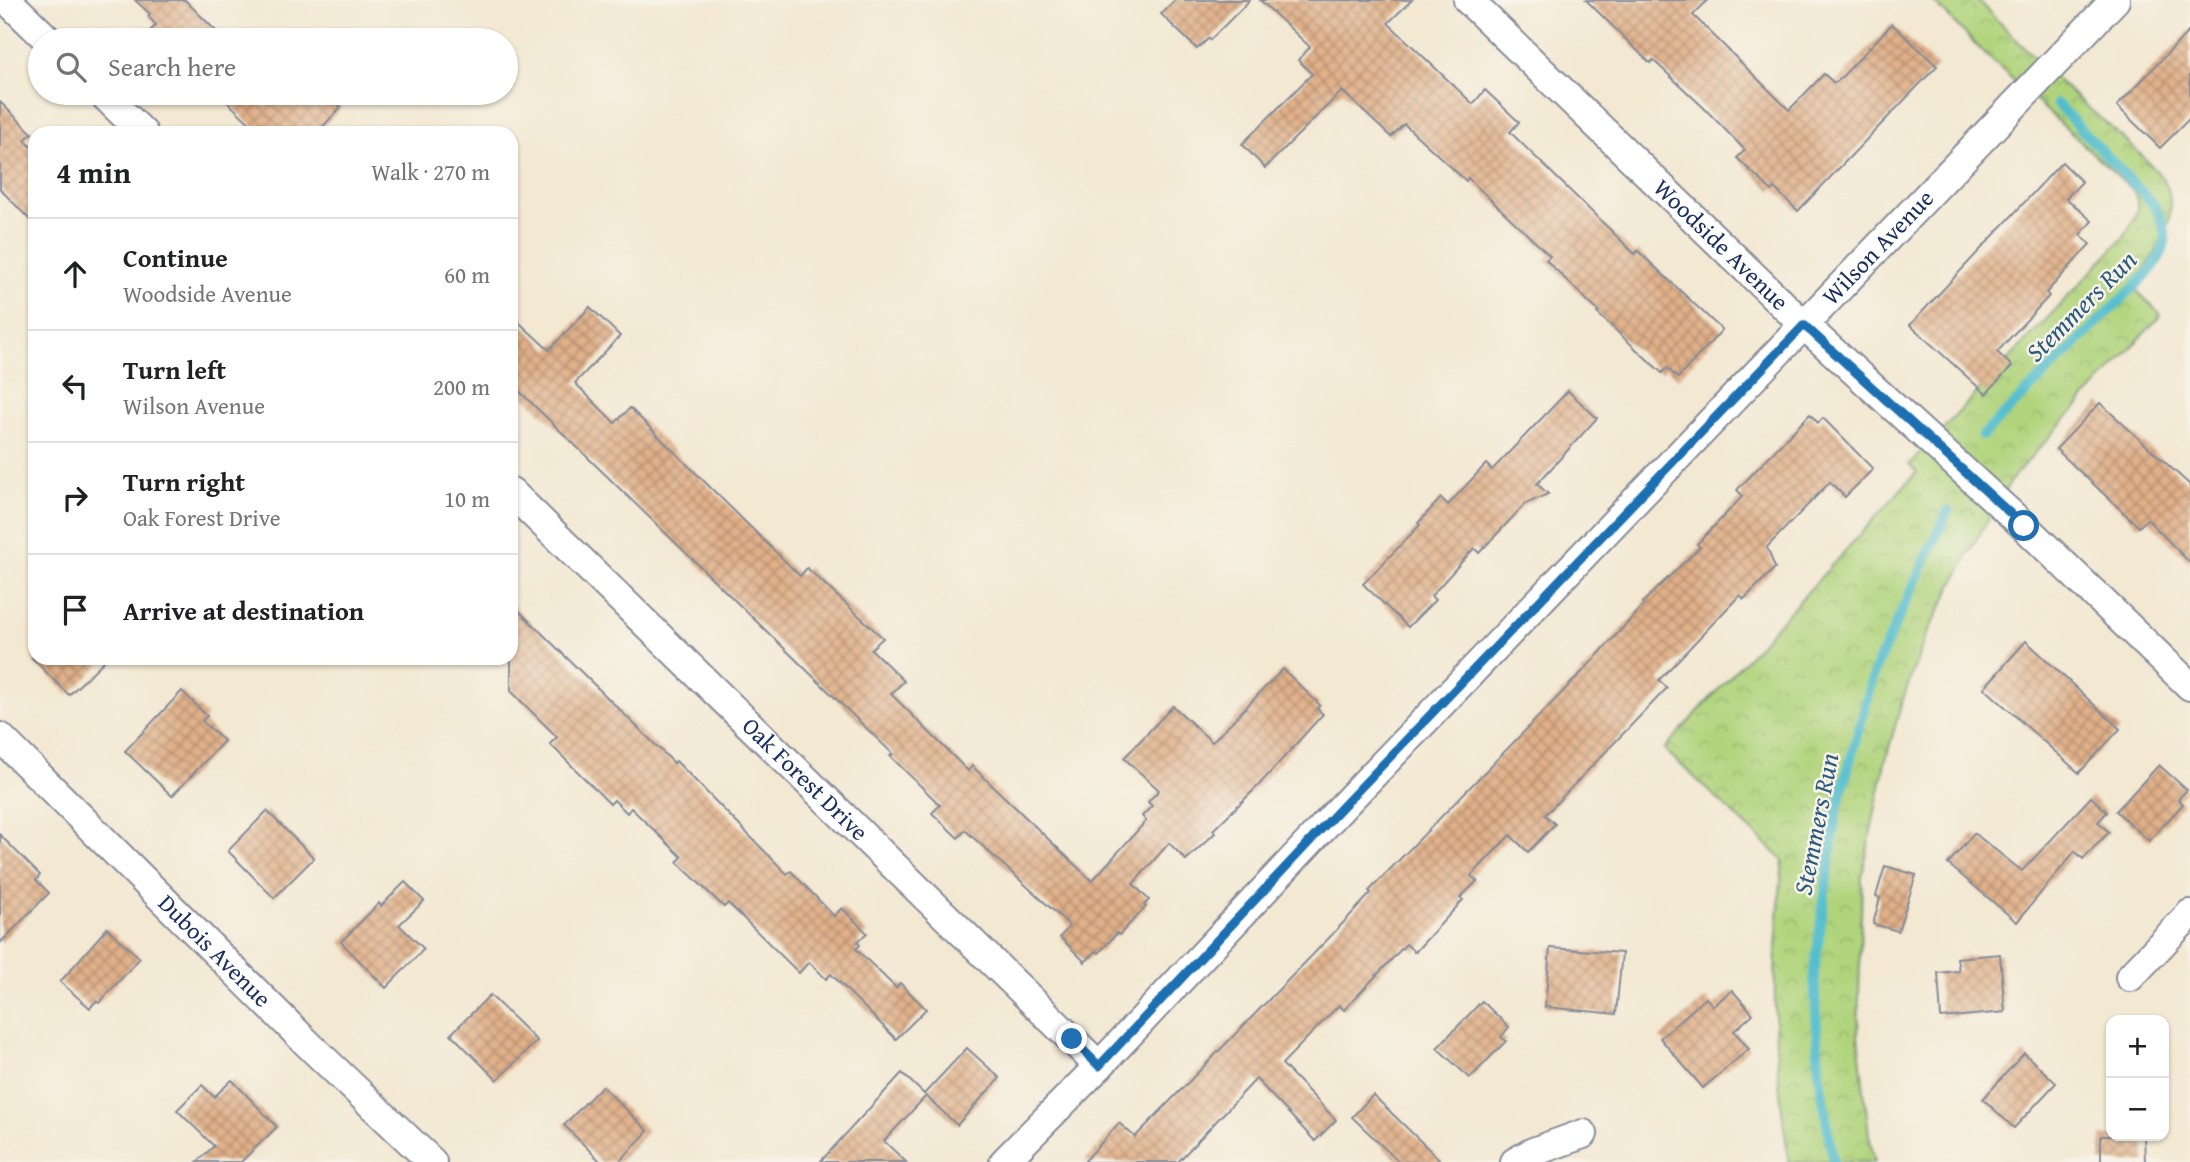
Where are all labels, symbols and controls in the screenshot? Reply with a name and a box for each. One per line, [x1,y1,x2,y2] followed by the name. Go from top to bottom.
[28,28,518,105] search box
[108,47,236,86] text: Search here
[52,48,90,86] icon: search
[56,150,131,194] text: 4 min
[371,155,490,188] text: Walk · 270 m
[1646,171,1797,318] street label: Woodside Avenue
[1814,182,1942,313] street label: Wilson Avenue
[123,238,228,277] text: Continue
[2016,241,2145,370] water label: Stemmers Run
[56,255,94,293] icon: ahead
[444,258,490,291] text: 60 m
[123,277,292,310] text: Woodside Avenue
[123,350,226,389] text: Turn left
[56,367,94,405] icon: left
[433,370,490,403] text: 200 m
[123,389,265,422] text: Wilson Avenue
[123,462,245,501] text: Turn right
[56,479,94,517] icon: right
[444,482,490,515] text: 10 m
[123,501,281,534] text: Oak Forest Drive
[2008,510,2039,541] route start
[56,591,94,629] icon: arrive
[123,591,364,630] text: Arrive at destination
[734,709,877,849] street label: Oak Forest Drive
[1783,750,1848,898] water label: Stemmers Run
[150,886,280,1015] street label: Dubois Avenue
[2106,1015,2169,1141] map controls
[2106,1015,2169,1078] button: +
[1056,1023,1087,1054] route end
[2106,1078,2169,1141] button: −

